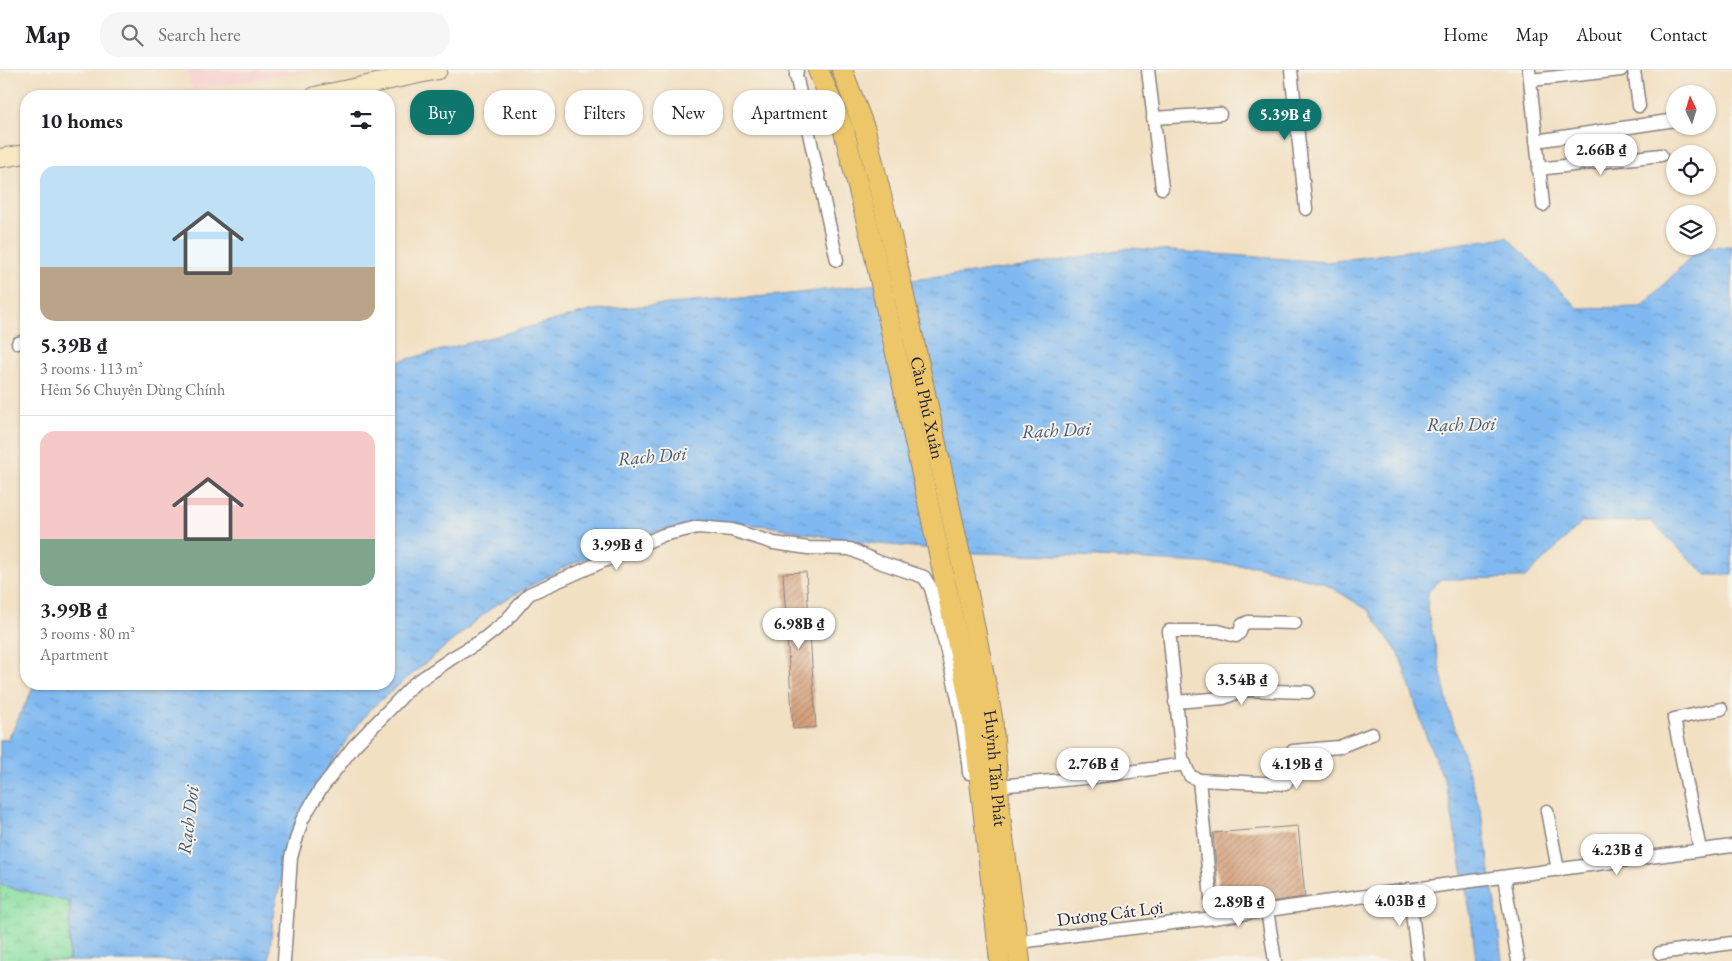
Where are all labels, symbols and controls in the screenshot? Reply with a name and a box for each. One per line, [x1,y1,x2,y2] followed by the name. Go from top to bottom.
[100,12,450,57] search box
[25,19,70,50] text: Map
[118,21,146,49] icon: search
[158,22,241,47] text: Search here
[1443,23,1488,46] text: Home
[1516,23,1548,46] text: Map
[1576,23,1622,46] text: About
[1650,23,1707,46] text: Contact
[1666,85,1716,135] north arrow
[1666,85,1716,255] map controls
[410,90,474,135] chip: Buy
[484,90,555,135] chip: Rent
[565,90,643,135] chip: Filters
[653,90,723,135] chip: New
[733,90,845,135] chip: Apartment
[1239,98,1331,141] pin: 5.39B ₫
[1259,104,1311,125] text: 5.39B ₫
[347,106,375,134] icon: filters
[40,107,123,134] text: 10 homes
[1555,134,1647,176] pin: 2.66B ₫
[1575,139,1627,160] text: 2.66B ₫
[1666,145,1716,195] button: locate
[163,198,253,288] icon: home
[1666,205,1716,255] button: layers
[40,331,107,358] text: 5.39B ₫
[906,354,951,462] street label: Cầu Phú Xuân
[40,358,143,379] text: 3 rooms · 113 m²
[40,379,225,400] text: Hẻm 56 Chuyên Dùng Chính
[1426,411,1497,437] water label: Rạch Dơi
[1021,416,1093,444] water label: Rạch Dơi
[616,440,689,471] water label: Rạch Dơi
[163,464,253,554] icon: home
[571,528,663,571] pin: 3.99B ₫
[591,534,643,555] text: 3.99B ₫
[40,596,107,623] text: 3.99B ₫
[753,608,845,650] pin: 6.98B ₫
[773,613,825,634] text: 6.98B ₫
[40,623,135,644] text: 3 rooms · 80 m²
[40,644,108,665] text: Apartment
[1196,664,1288,706] pin: 3.54B ₫
[1216,669,1268,690] text: 3.54B ₫
[979,708,1013,828] street label: Huỳnh Tấn Phát
[1047,748,1139,790] pin: 2.76B ₫
[1251,748,1343,790] pin: 4.19B ₫
[1067,753,1119,774] text: 2.76B ₫
[1271,753,1323,774] text: 4.19B ₫
[171,783,205,856] water label: Rạch Dơi
[1571,834,1663,876] pin: 4.23B ₫
[1591,839,1643,860] text: 4.23B ₫
[1354,884,1446,927] pin: 4.03B ₫
[1193,886,1285,928] pin: 2.89B ₫
[1374,890,1426,911] text: 4.03B ₫
[1213,891,1265,912] text: 2.89B ₫
[1056,895,1165,931] street label: Dương Cát Lợi

